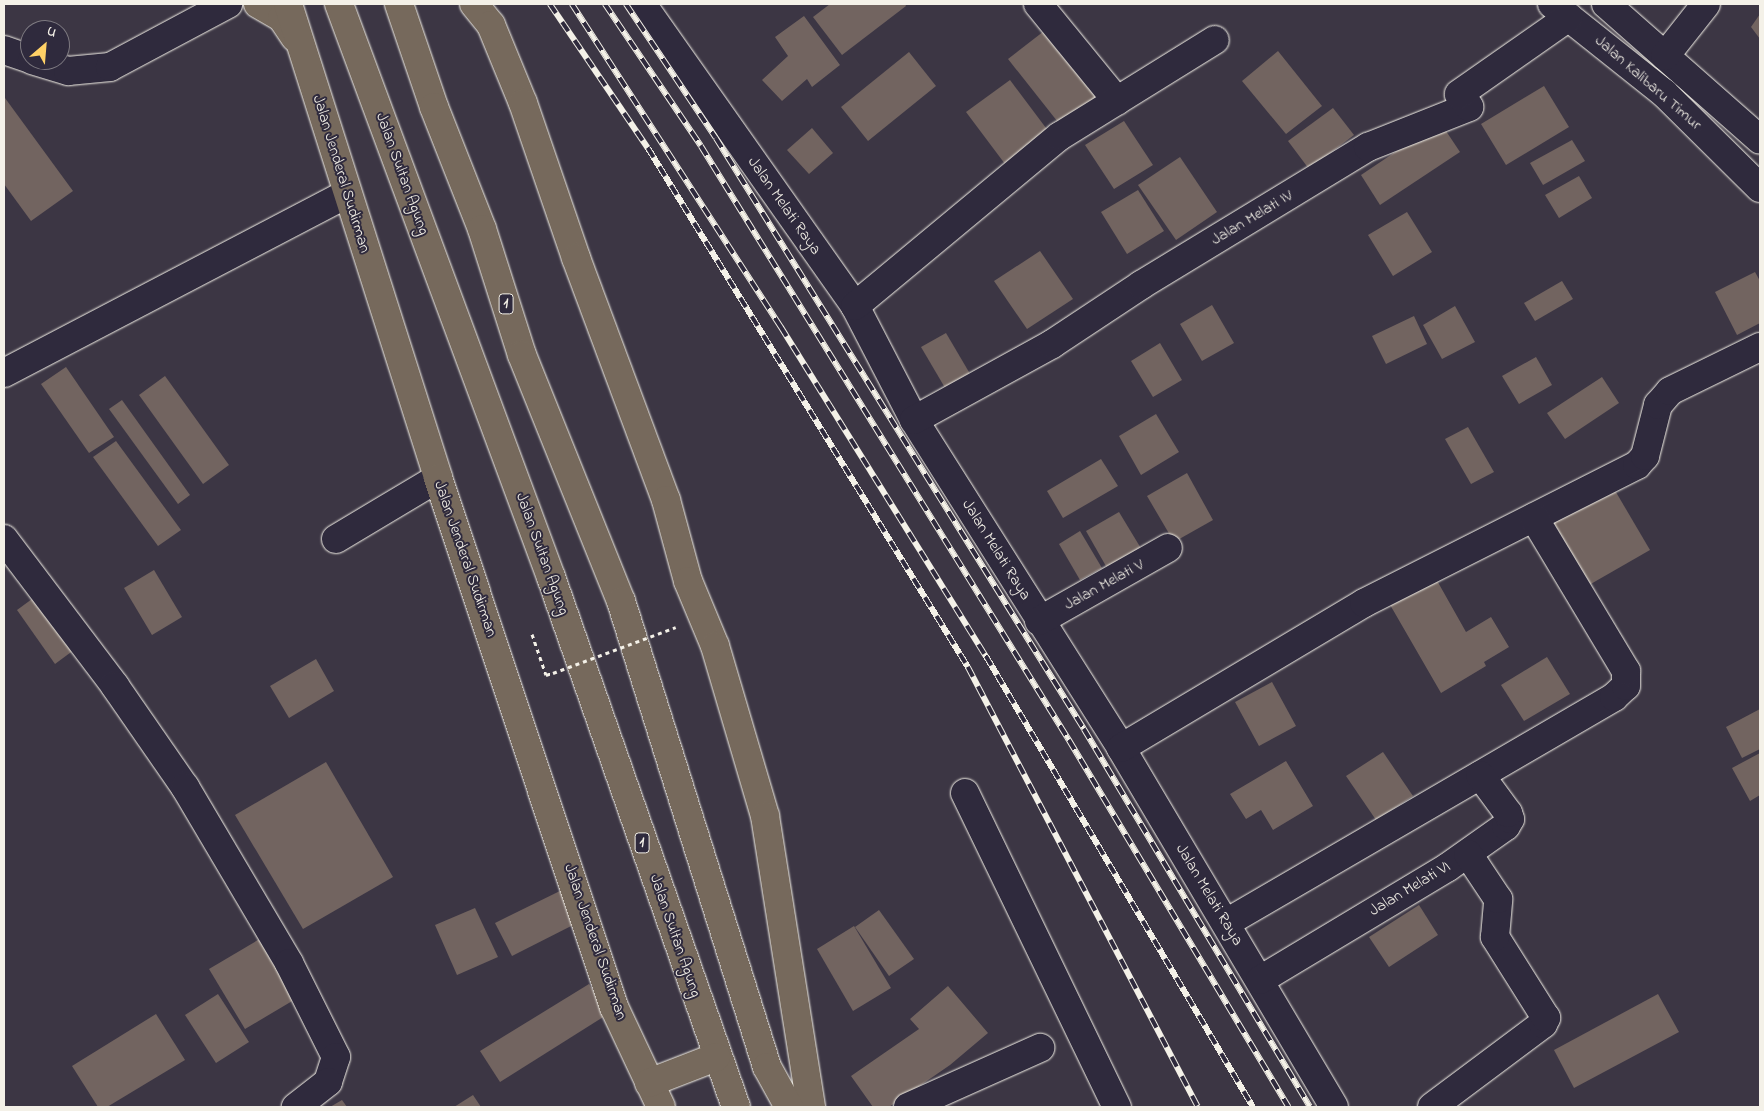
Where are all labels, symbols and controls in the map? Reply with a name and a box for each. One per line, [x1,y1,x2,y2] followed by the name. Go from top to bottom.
[20,20,70,70] north arrow
[43,21,60,43] text: U
[1591,31,1705,135] street label: Jalan Kalibaru Timur
[308,93,374,255] street label: Jalan Jenderal Sudirman
[371,110,433,238] street label: Jalan Sultan Agung
[743,153,825,259] street label: Jalan Melati Raya
[1208,186,1296,250] street label: Jalan Melati IV
[498,292,514,316] road number: 1
[429,478,501,640] street label: Jalan Jenderal Sudirman
[511,490,573,618] street label: Jalan Sultan Agung
[957,496,1035,604] street label: Jalan Melati Raya
[1061,555,1147,615] street label: Jalan Melati V
[634,830,650,856] road number: 1
[1171,841,1247,949] street label: Jalan Melati Raya
[1366,857,1454,921] street label: Jalan Melati VI
[559,861,631,1023] street label: Jalan Jenderal Sudirman
[645,872,705,1000] street label: Jalan Sultan Agung

